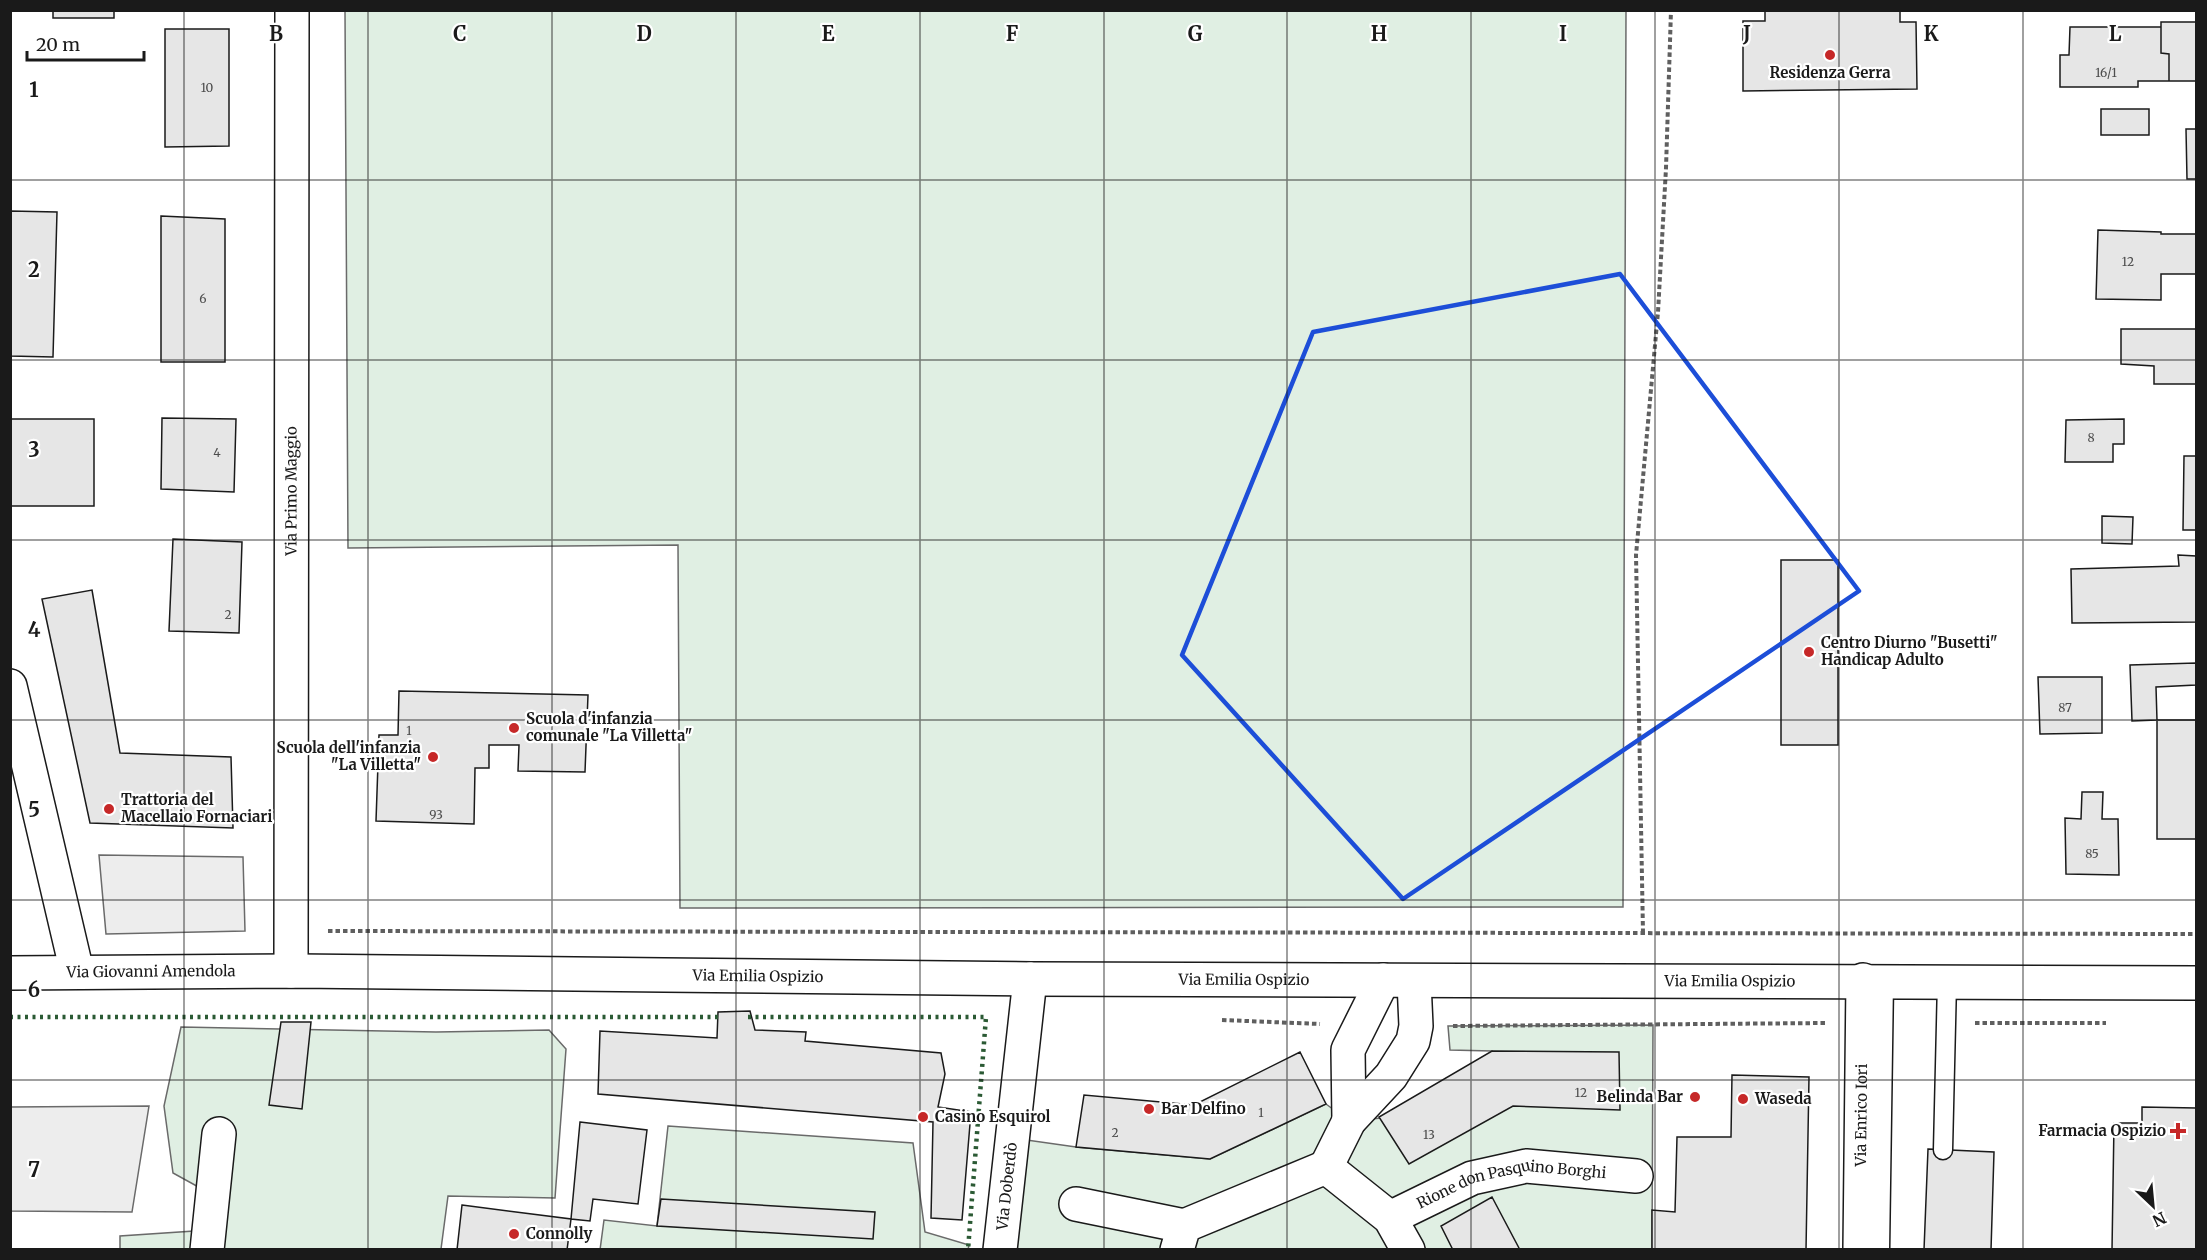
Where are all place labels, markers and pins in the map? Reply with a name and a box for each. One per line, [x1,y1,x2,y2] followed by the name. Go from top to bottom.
[1823,48,1837,62] marker: Residenza Gerra
[1769,63,1891,82] place label: Residenza Gerra
[1821,633,1998,669] place label: Centro Diurno "Busetti" Handicap Adulto
[1802,645,1816,659] marker: Centro Diurno "Busetti" Handicap Adulto
[526,709,692,745] place label: Scuola d'infanzia comunale "La Villetta"
[507,721,521,735] marker: Scuola d'infanzia comunale "La Villetta"
[277,738,422,774] place label: Scuola dell'infanzia "La Villetta"
[426,750,440,764] marker: Scuola dell'infanzia "La Villetta"
[121,790,272,826] place label: Trattoria del Macellaio Fornaciari
[102,802,116,816] marker: Trattoria del Macellaio Fornaciari
[1597,1087,1683,1106] place label: Belinda Bar
[1754,1089,1812,1108] place label: Waseda
[1688,1090,1702,1104] marker: Belinda Bar
[1736,1092,1750,1106] marker: Waseda
[1161,1099,1246,1118] place label: Bar Delfino
[1142,1102,1156,1116] marker: Bar Delfino
[935,1107,1051,1126] place label: Casino Esquirol
[916,1110,930,1124] marker: Casino Esquirol
[2038,1121,2166,1140] place label: Farmacia Ospizio
[2171,1124,2185,1138] marker: Farmacia Ospizio
[526,1224,592,1243] place label: Connolly
[507,1227,521,1241] marker: Connolly

